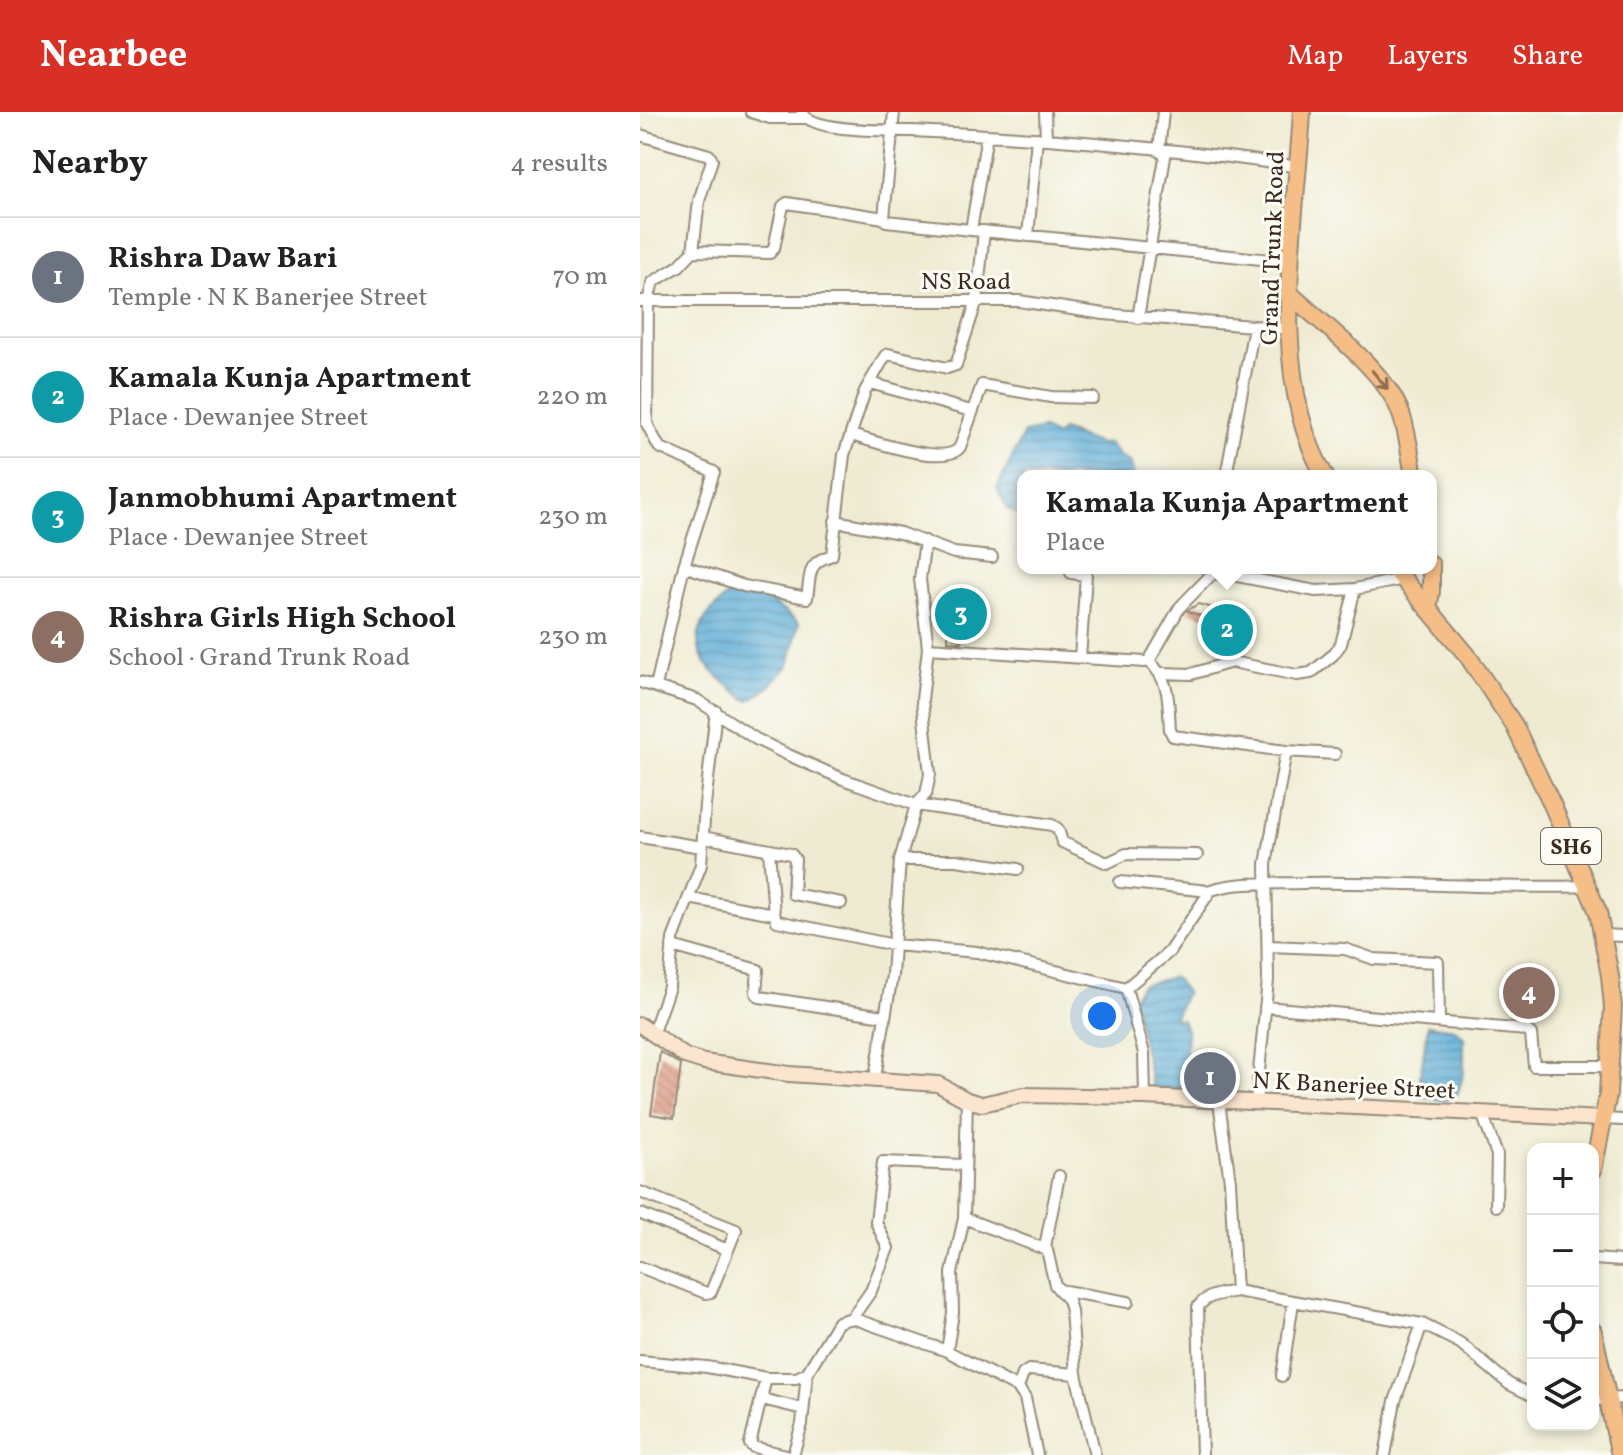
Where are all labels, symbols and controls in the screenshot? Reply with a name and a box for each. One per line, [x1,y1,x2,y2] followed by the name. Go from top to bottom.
[40,30,187,83] text: Nearbee
[1287,37,1343,76] text: Map
[1387,37,1468,76] text: Layers
[1512,37,1583,76] text: Share
[32,141,148,188] text: Nearby
[510,146,608,182] text: 4 results
[1254,150,1294,346] street label: Grand Trunk Road
[108,238,338,280] text: Rishra Daw Bari
[53,259,63,295] text: 1
[553,259,608,295] text: 70 m
[921,266,1011,300] street label: NS Road
[108,280,428,316] text: Temple · N K Banerjee Street
[108,358,471,400] text: Kamala Kunja Apartment
[1371,369,1389,389] one-way arrow
[51,379,65,415] text: 2
[536,379,608,415] text: 220 m
[108,400,368,436] text: Place · Dewanjee Street
[1017,470,1437,574] popup
[108,478,457,520] text: Janmobhumi Apartment
[1045,483,1409,525] text: Kamala Kunja Apartment
[51,499,65,535] text: 3
[538,499,608,535] text: 230 m
[108,520,368,556] text: Place · Dewanjee Street
[1045,525,1105,561] text: Place
[935,584,987,644] pin: 3
[108,598,456,640] text: Rishra Girls High School
[1201,600,1253,660] pin: 2
[50,619,66,655] text: 4
[538,619,608,655] text: 230 m
[108,640,410,676] text: School · Grand Trunk Road
[1541,828,1601,864] road number: SH6
[1503,963,1555,1023] pin: 4
[1082,996,1122,1036] your location
[1184,1048,1236,1108] pin: 1
[1251,1065,1456,1109] street label: N K Banerjee Street
[1527,1143,1599,1431] map controls
[1527,1143,1599,1215] button: +
[1527,1215,1599,1287] button: −
[1527,1287,1599,1359] button: locate
[1527,1359,1599,1431] button: layers

